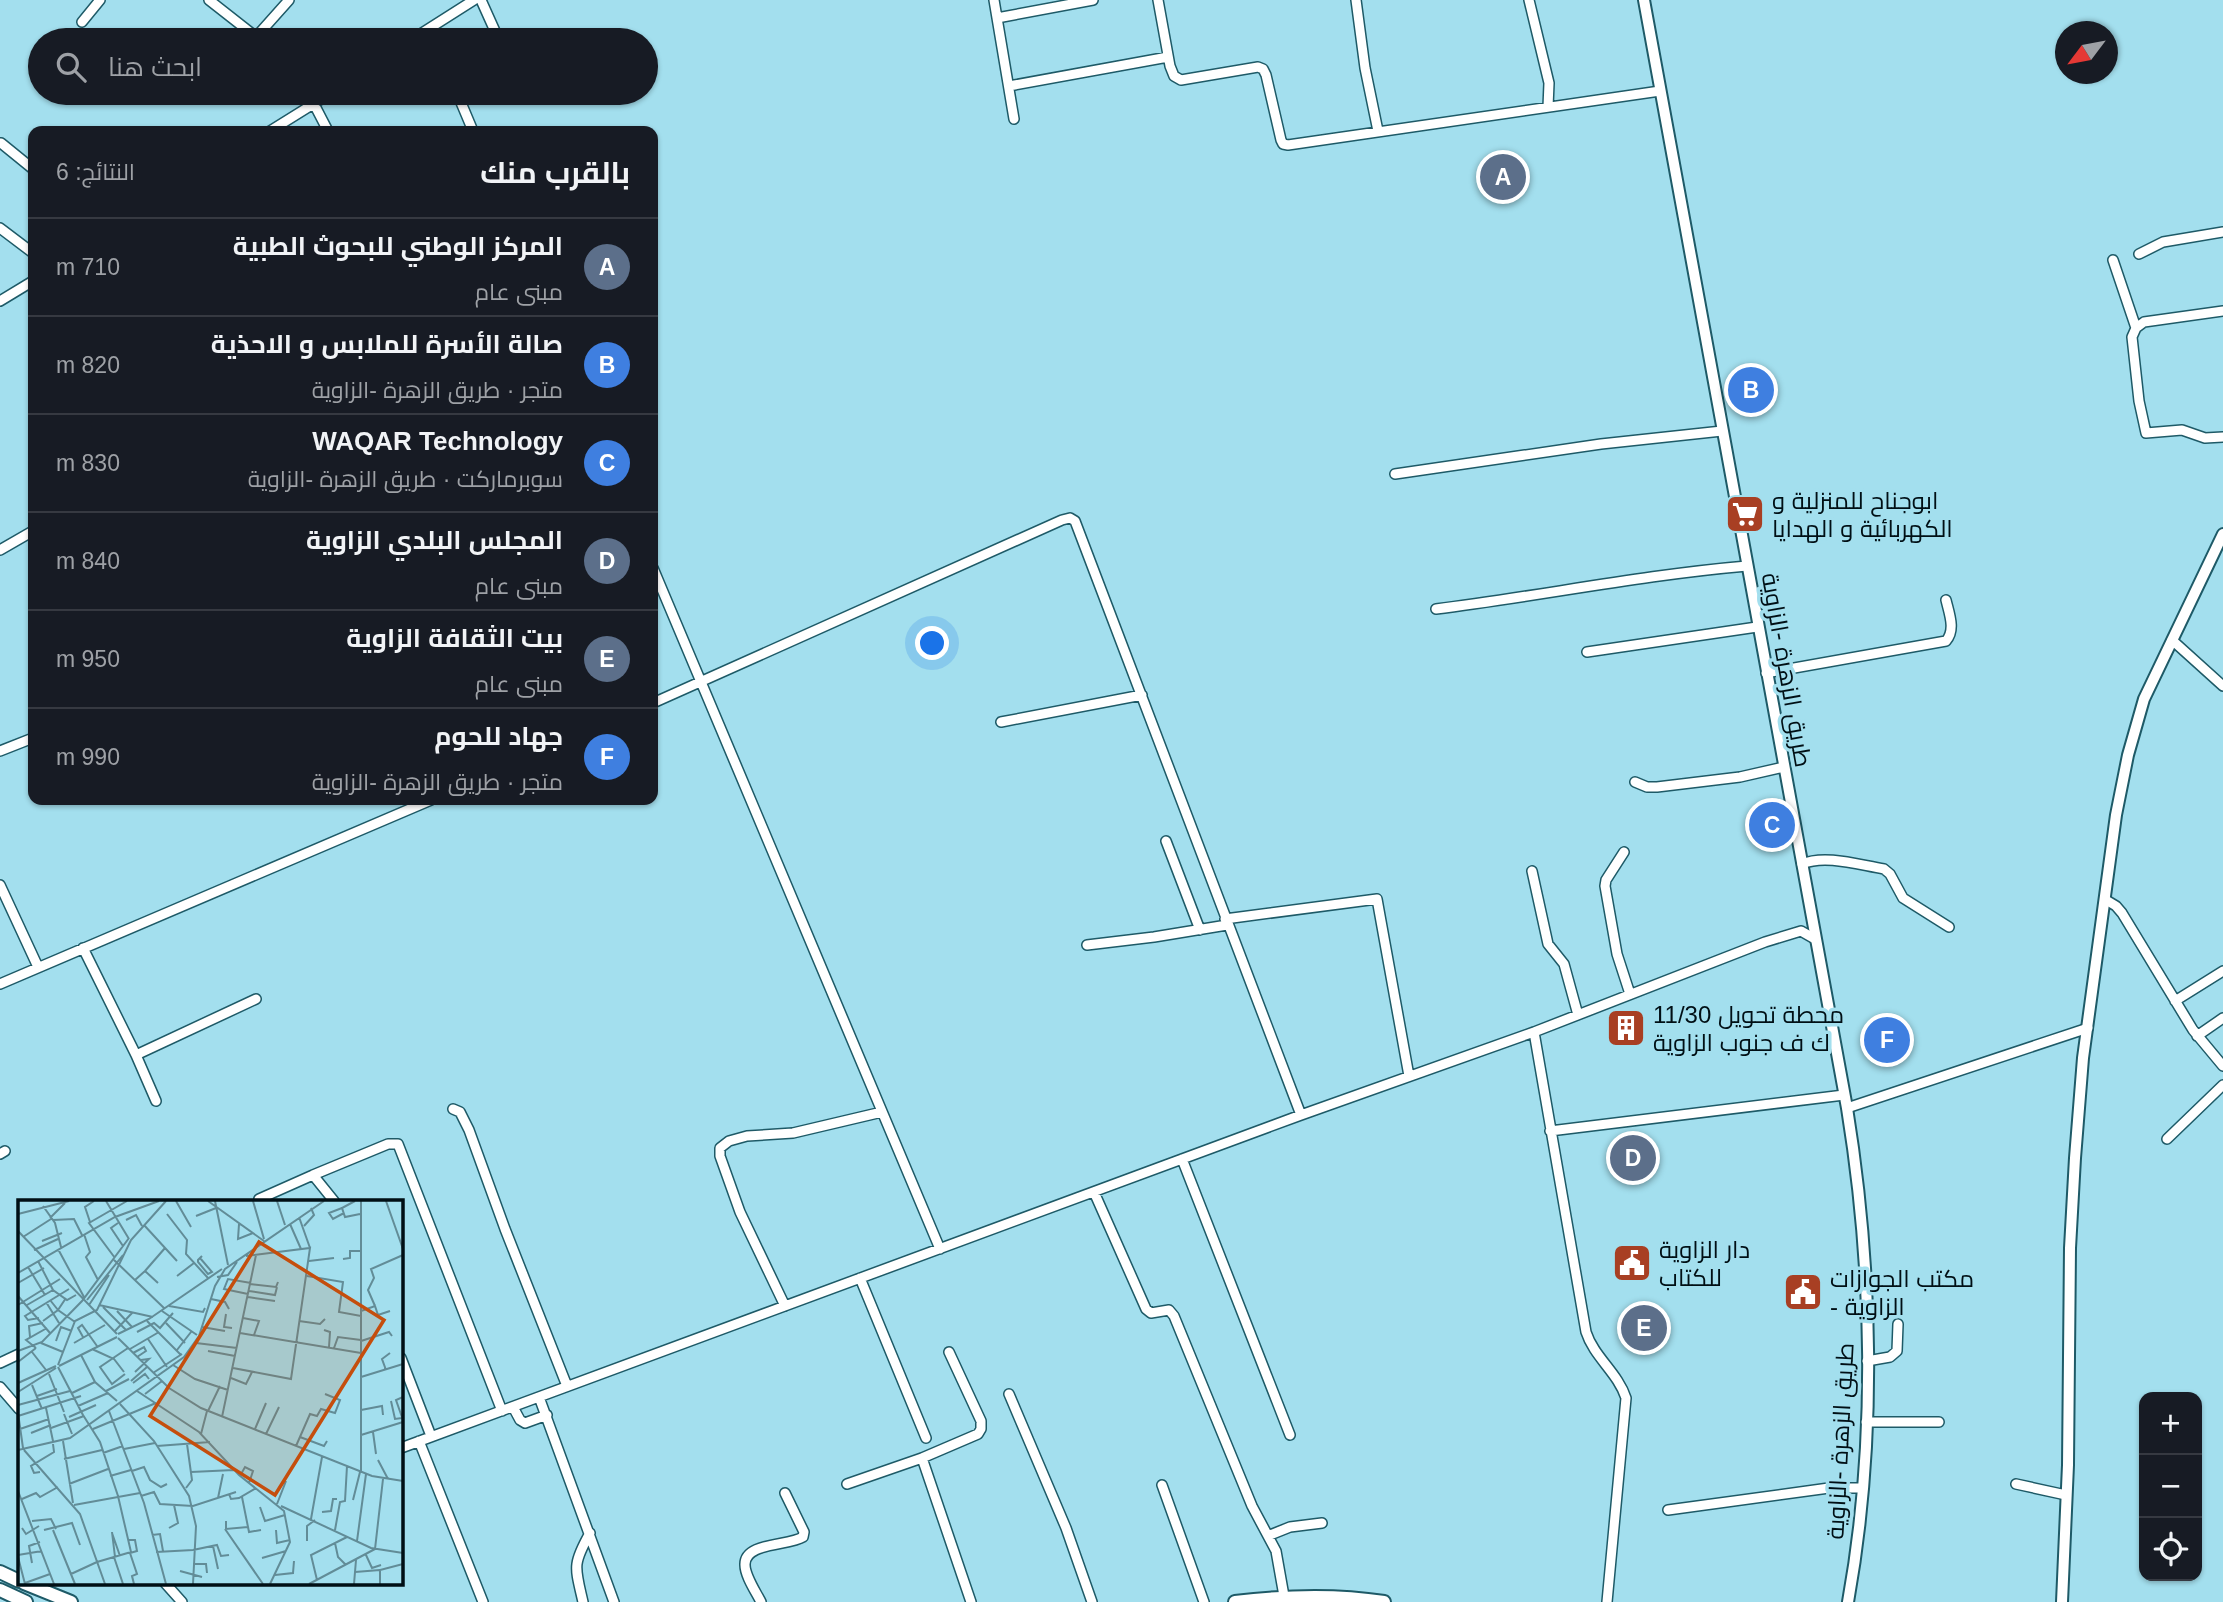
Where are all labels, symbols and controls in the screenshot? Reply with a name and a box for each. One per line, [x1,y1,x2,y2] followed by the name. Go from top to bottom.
[2055,21,2118,84] north arrow
[28,28,658,105] search box
[52,48,90,86] icon: search
[108,52,202,82] text: ابحث هنا
[1480,151,1526,203] pin: A
[480,156,630,189] text: بالقرب منك
[56,159,135,185] text: النتائج: 6
[233,231,563,261] text: المركز الوطني للبحوث الطبية
[56,254,120,280] text: 710 m
[599,254,615,280] text: A
[475,279,563,305] text: مبنى عام
[211,329,563,359] text: صالة الأسرة للملابس و الاحذية
[56,352,120,378] text: 820 m
[599,352,615,378] text: B
[1728,364,1774,416] pin: B
[312,377,563,403] text: متجر · طريق الزهرة -الزاوية
[312,426,563,456] text: WAQAR Technology
[56,450,120,476] text: 830 m
[599,450,615,476] text: C
[248,466,563,492] text: سوبرماركت · طريق الزهرة -الزاوية
[1772,487,1953,543] place label: ابوجناح للمنزلية و الكهربائية و الهدايا
[1724,493,1766,535] supermarket icon: ابوجناح للمنزلية و الكهربائية و الهدايا
[306,525,563,555] text: المجلس البلدي الزاوية
[56,548,120,574] text: 840 m
[599,548,615,574] text: D
[1755,571,1817,770] street label: طريق الزهرة -الزاوية
[475,573,563,599] text: مبنى عام
[346,623,563,653] text: بيت الثقافة الزاوية
[915,626,949,660] your location
[56,646,120,672] text: 950 m
[599,646,615,672] text: E
[475,671,563,697] text: مبنى عام
[434,721,563,751] text: جهاد للحوم
[56,744,120,770] text: 990 m
[600,744,614,770] text: F
[312,769,563,795] text: متجر · طريق الزهرة -الزاوية
[1749,799,1795,851] pin: C
[1653,1001,1844,1056] place label: محطة تحويل 11/30 ك ف جنوب الزاوية
[1605,1007,1647,1049] building icon: محطة تحويل 11/30 ك ف جنوب الزاوية
[1864,1014,1910,1066] pin: F
[1610,1132,1656,1184] pin: D
[18,1200,402,1584] inset map
[1659,1236,1750,1291] place label: دار الزاوية للكتاب
[1611,1242,1653,1284] public building icon: دار الزاوية للكتاب
[1830,1265,1974,1320] place label: مكتب الجوازات - الزاوية
[1782,1271,1824,1313] public building icon: مكتب الجوازات - الزاوية
[1621,1302,1667,1354] pin: E
[1821,1342,1861,1540] street label: طريق الزهرة -الزاوية
[2139,1392,2202,1581] map controls
[2139,1392,2202,1455] button: +
[2139,1455,2202,1518] button: −
[2139,1518,2202,1581] button: locate

